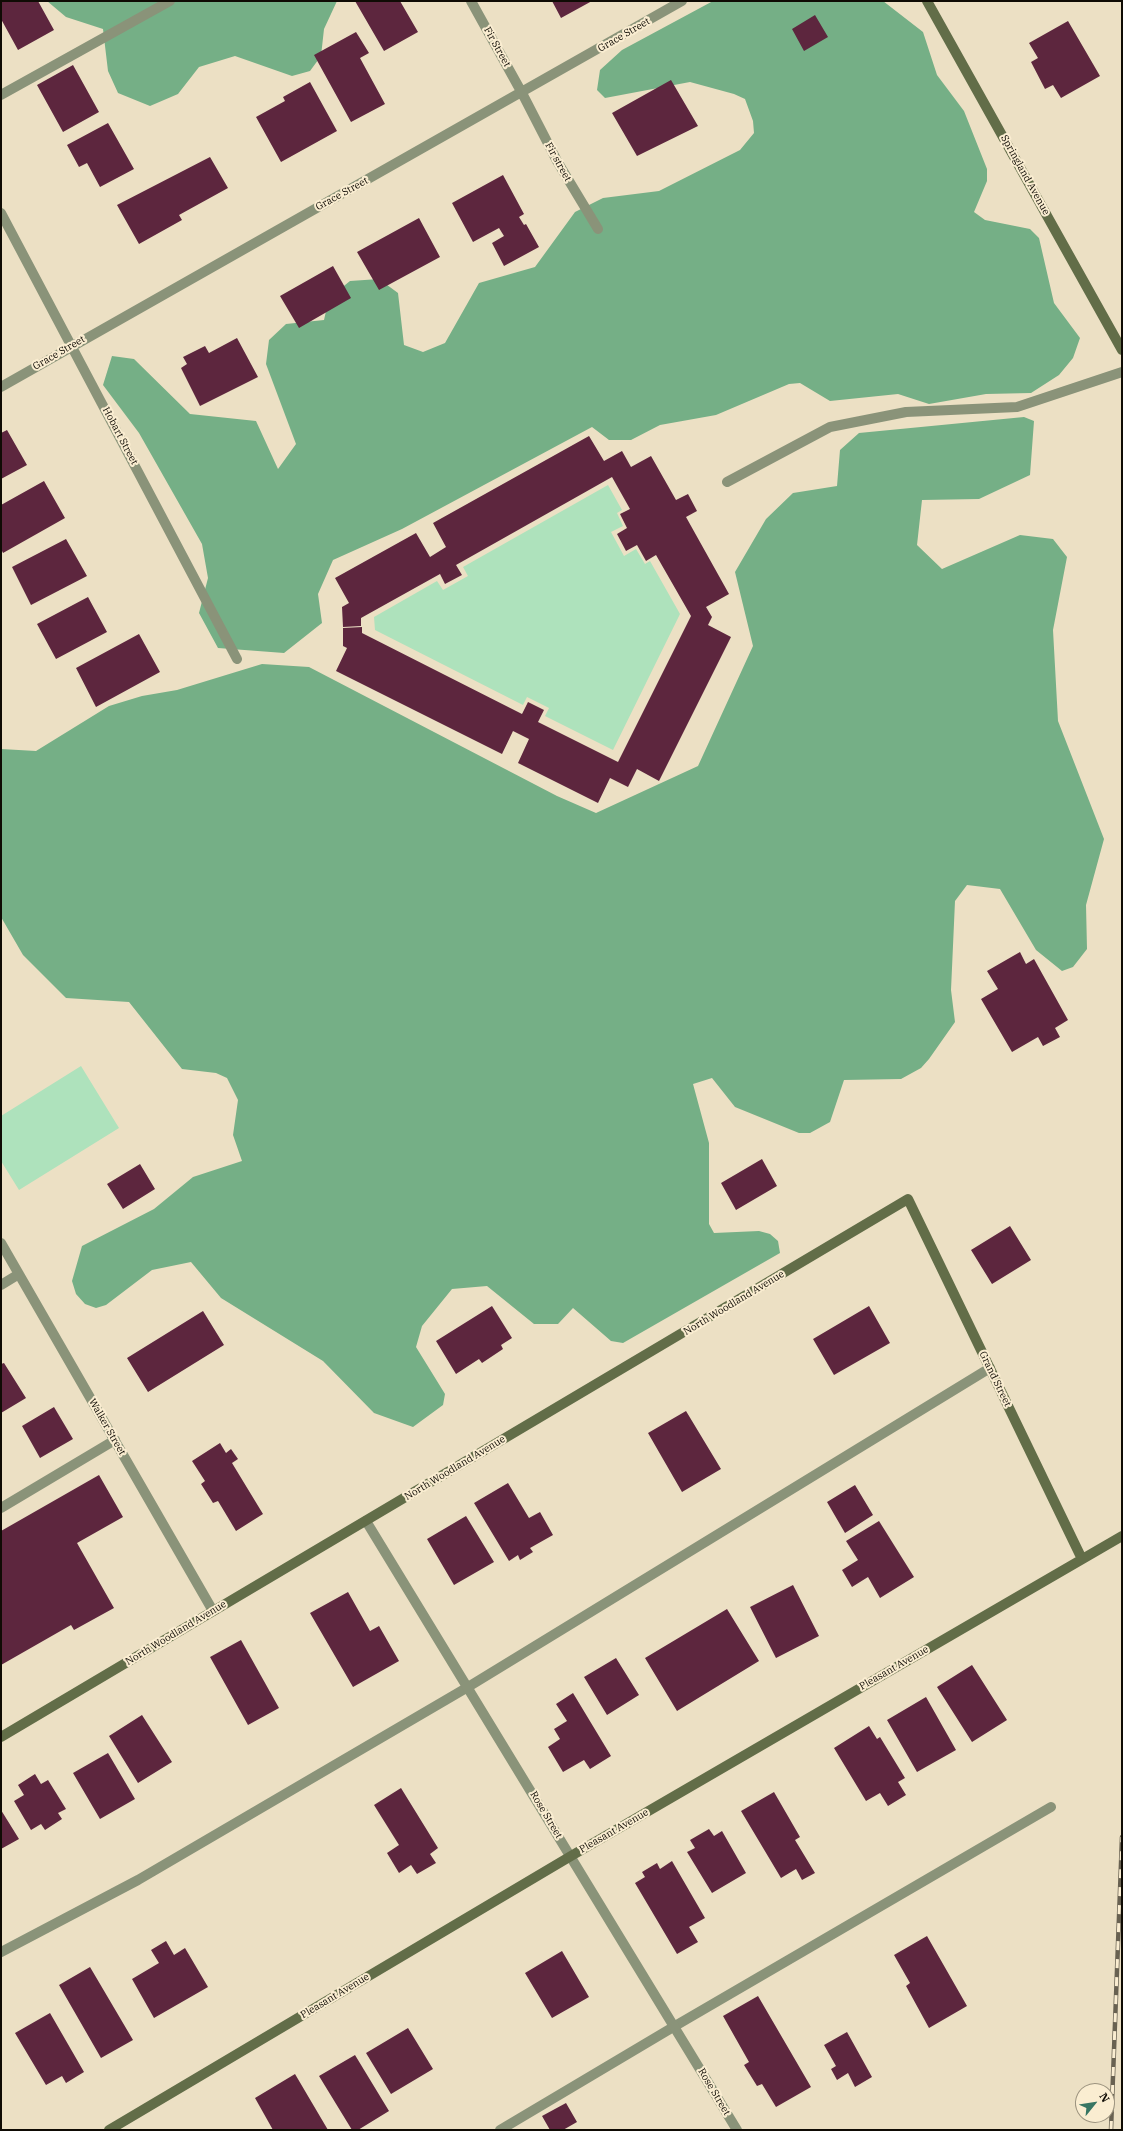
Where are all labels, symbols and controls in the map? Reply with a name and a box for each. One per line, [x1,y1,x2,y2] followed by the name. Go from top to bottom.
[596,15,652,55] street label: Grace Street
[481,25,513,69] street label: Fir Street
[998,133,1052,217] street label: Springland Avenue
[542,140,574,184] street label: Fir street
[314,175,370,213] street label: Grace Street
[31,333,87,373] street label: Grace Street
[100,405,140,467] street label: Hobart Street
[682,1268,786,1338] street label: North Woodland Avenue
[976,1349,1014,1409] street label: Grand Street
[86,1397,128,1457] street label: Walker Street
[403,1433,507,1503] street label: North Woodland Avenue
[124,1598,228,1668] street label: North Woodland Avenue
[857,1643,931,1693] street label: Pleasant Avenue
[527,1789,565,1841] street label: Rose Street
[577,1806,651,1856] street label: Pleasant Avenue
[299,1971,371,2021] street label: Pleasant Avenue
[695,2066,733,2118] street label: Rose Street
[1075,2083,1115,2123] north arrow
[1096,2090,1113,2105] text: N

